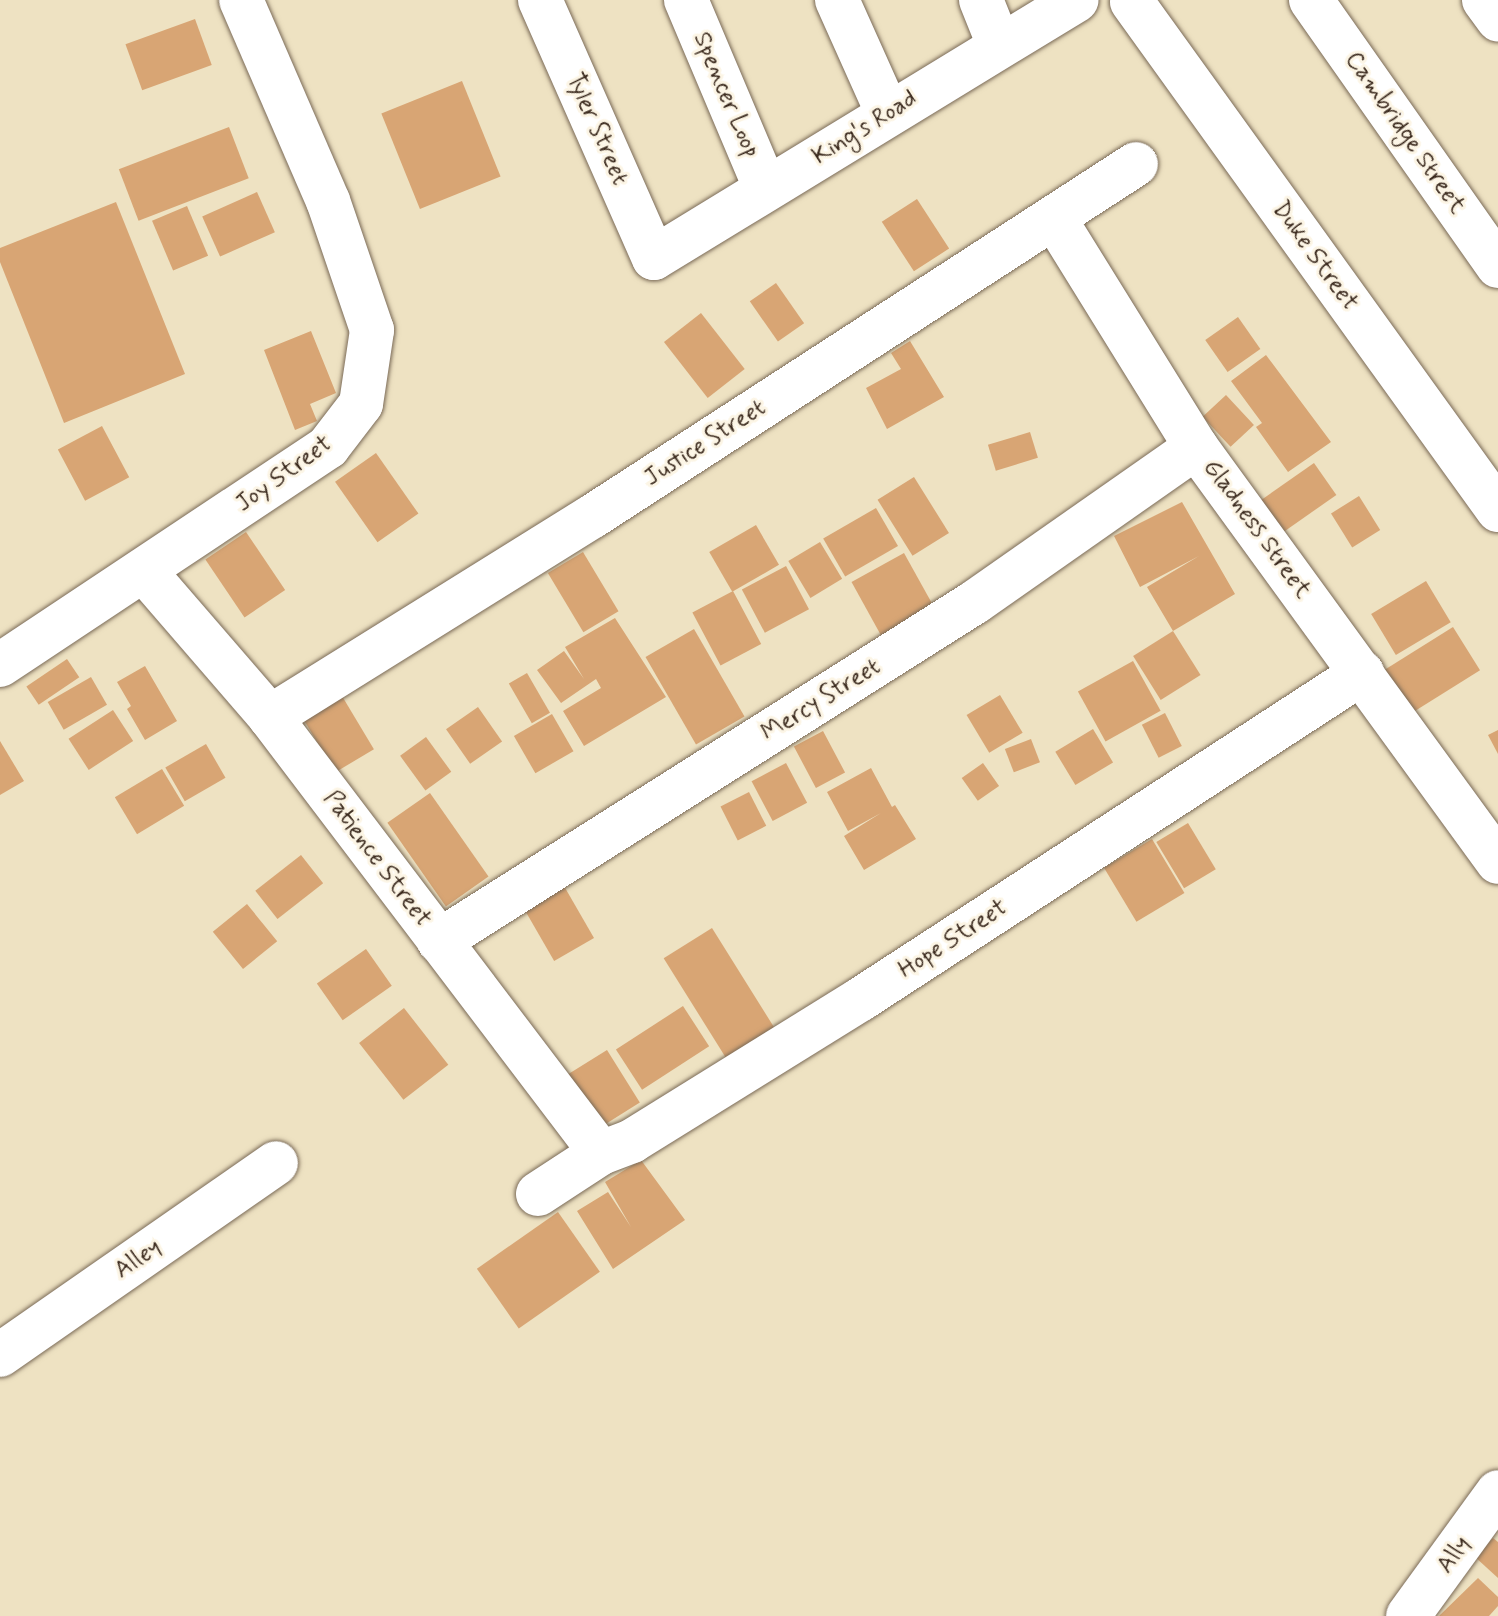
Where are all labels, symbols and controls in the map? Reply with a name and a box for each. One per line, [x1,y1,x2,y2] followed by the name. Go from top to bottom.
[686,27,766,163] street label: Spencer Loop
[1338,46,1472,220] street label: Cambridge Street
[559,67,635,191] street label: Tyler Street
[807,85,923,171] street label: King's Road
[1266,196,1364,316] street label: Duke Street
[637,392,773,494] street label: Justice Street
[231,430,337,518] street label: Joy Street
[1197,454,1317,604] street label: Gladness Street
[755,651,887,749] street label: Mercy Street
[317,786,437,932] street label: Patience Street
[894,894,1012,984] street label: Hope Street
[109,1233,167,1285] street label: Alley
[1431,1531,1477,1579] street label: Ally

